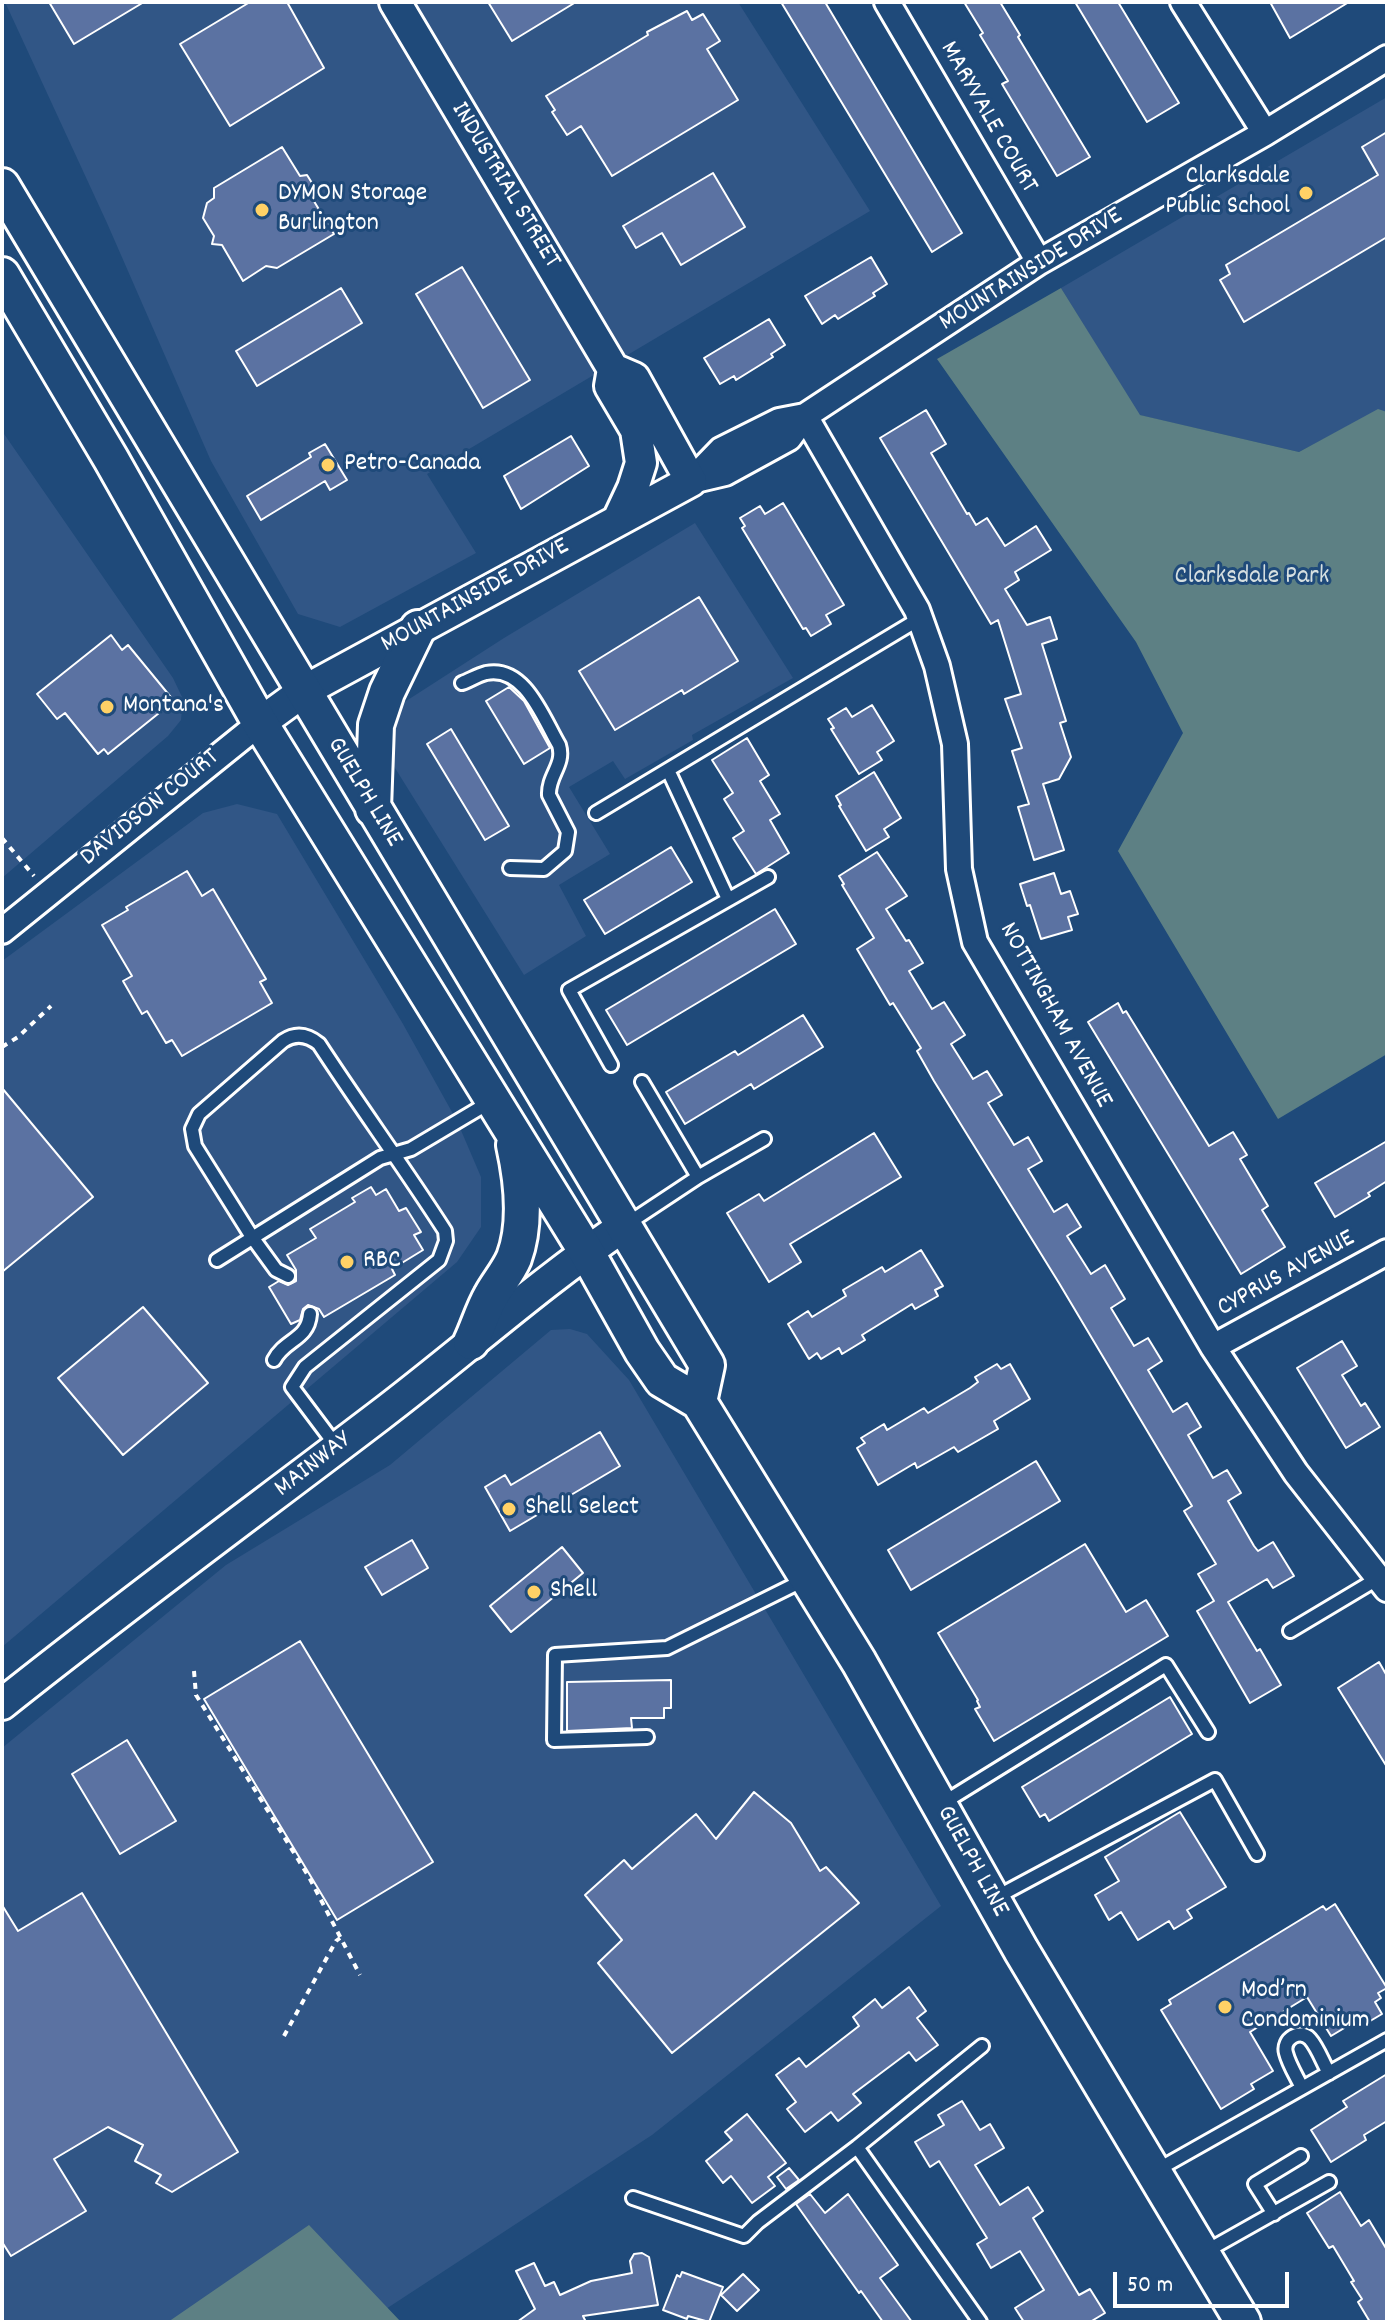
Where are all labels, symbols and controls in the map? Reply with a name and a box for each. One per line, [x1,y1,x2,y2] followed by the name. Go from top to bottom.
[931,37,1043,199] street label: MARYVALE COURT
[442,97,566,275] street label: INDUSTRIAL STREET
[1165,162,1290,224] place label: Clarksdale Public School
[278,179,427,240] place label: DYMON Storage Burlington
[1297,184,1315,202] marker: Clarksdale Public School
[253,201,271,219] marker: DYMON Storage Burlington
[935,202,1129,340] street label: MOUNTAINSIDE DRIVE
[344,449,481,481] place label: Petro-Canada
[319,456,337,474] marker: Petro-Canada
[377,532,575,662] street label: MOUNTAINSIDE DRIVE
[1175,562,1329,594] park label: Clarksdale Park
[123,691,224,723] place label: Montana's
[98,698,116,716] marker: Montana's
[318,732,408,854] street label: GUELPH LINE
[75,743,227,875] street label: DAVIDSON COURT
[990,918,1118,1114] street label: NOTTINGHAM AVENUE
[1213,1224,1361,1326] street label: CYPRUS AVENUE
[363,1246,401,1278] place label: RBC
[338,1253,356,1271] marker: RBC
[269,1426,359,1506] street label: MAINWAY
[525,1493,639,1525] place label: Shell Select
[500,1500,518,1518] marker: Shell Select
[550,1576,597,1608] place label: Shell
[525,1583,543,1601] marker: Shell
[928,1801,1014,1923] street label: GUELPH LINE
[1241,1976,1370,2038] place label: Mod’rn Condominium
[1216,1998,1234,2016] marker: Mod’rn Condominium
[1117,2256,1293,2306] scale bar
[1127,2269,1173,2303] text: 50 m

